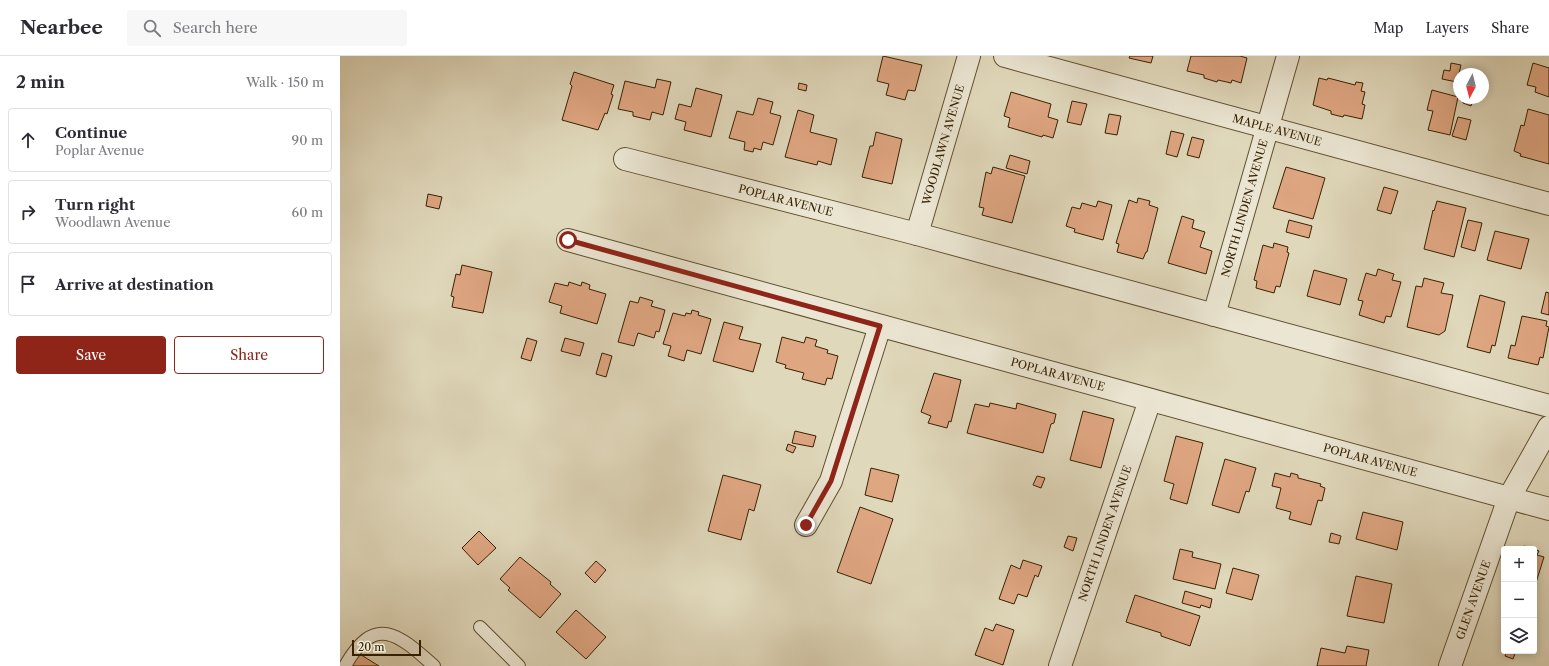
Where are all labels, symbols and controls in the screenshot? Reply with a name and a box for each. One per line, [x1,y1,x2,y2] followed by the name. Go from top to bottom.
[127,10,407,46] search box
[20,16,103,39] text: Nearbee
[141,17,163,39] icon: search
[173,18,258,37] text: Search here
[1373,19,1403,37] text: Map
[1425,19,1469,37] text: Layers
[1491,19,1529,37] text: Share
[1453,68,1489,104] north arrow
[16,72,65,92] text: 2 min
[246,74,324,90] text: Walk · 150 m
[919,82,967,208] street label: WOODLAWN AVENUE
[1231,111,1324,149] street label: MAPLE AVENUE
[55,123,127,142] text: Continue
[17,129,39,151] icon: ahead
[292,132,323,148] text: 90 m
[1218,137,1271,279] street label: NORTH LINDEN AVENUE
[55,142,144,158] text: Poplar Avenue
[737,181,835,219] street label: POPLAR AVENUE
[55,195,135,214] text: Turn right
[17,201,39,223] icon: right
[292,204,323,220] text: 60 m
[55,214,170,230] text: Woodlawn Avenue
[559,231,577,249] route start
[17,273,39,295] icon: arrive
[55,275,214,294] text: Arrive at destination
[16,336,166,374] button: Save
[174,336,324,374] button: Share
[1009,355,1107,394] street label: POPLAR AVENUE
[1322,440,1419,480] street label: POPLAR AVENUE
[1075,463,1135,603] street label: NORTH LINDEN AVENUE
[797,516,815,534] route end
[1501,546,1537,654] map controls
[1501,546,1537,582] button: +
[1453,558,1494,642] street label: GLEN AVENUE
[1501,582,1537,618] button: −
[1501,618,1537,654] button: layers
[352,638,421,657] scale bar
[358,640,384,654] text: 20 m

